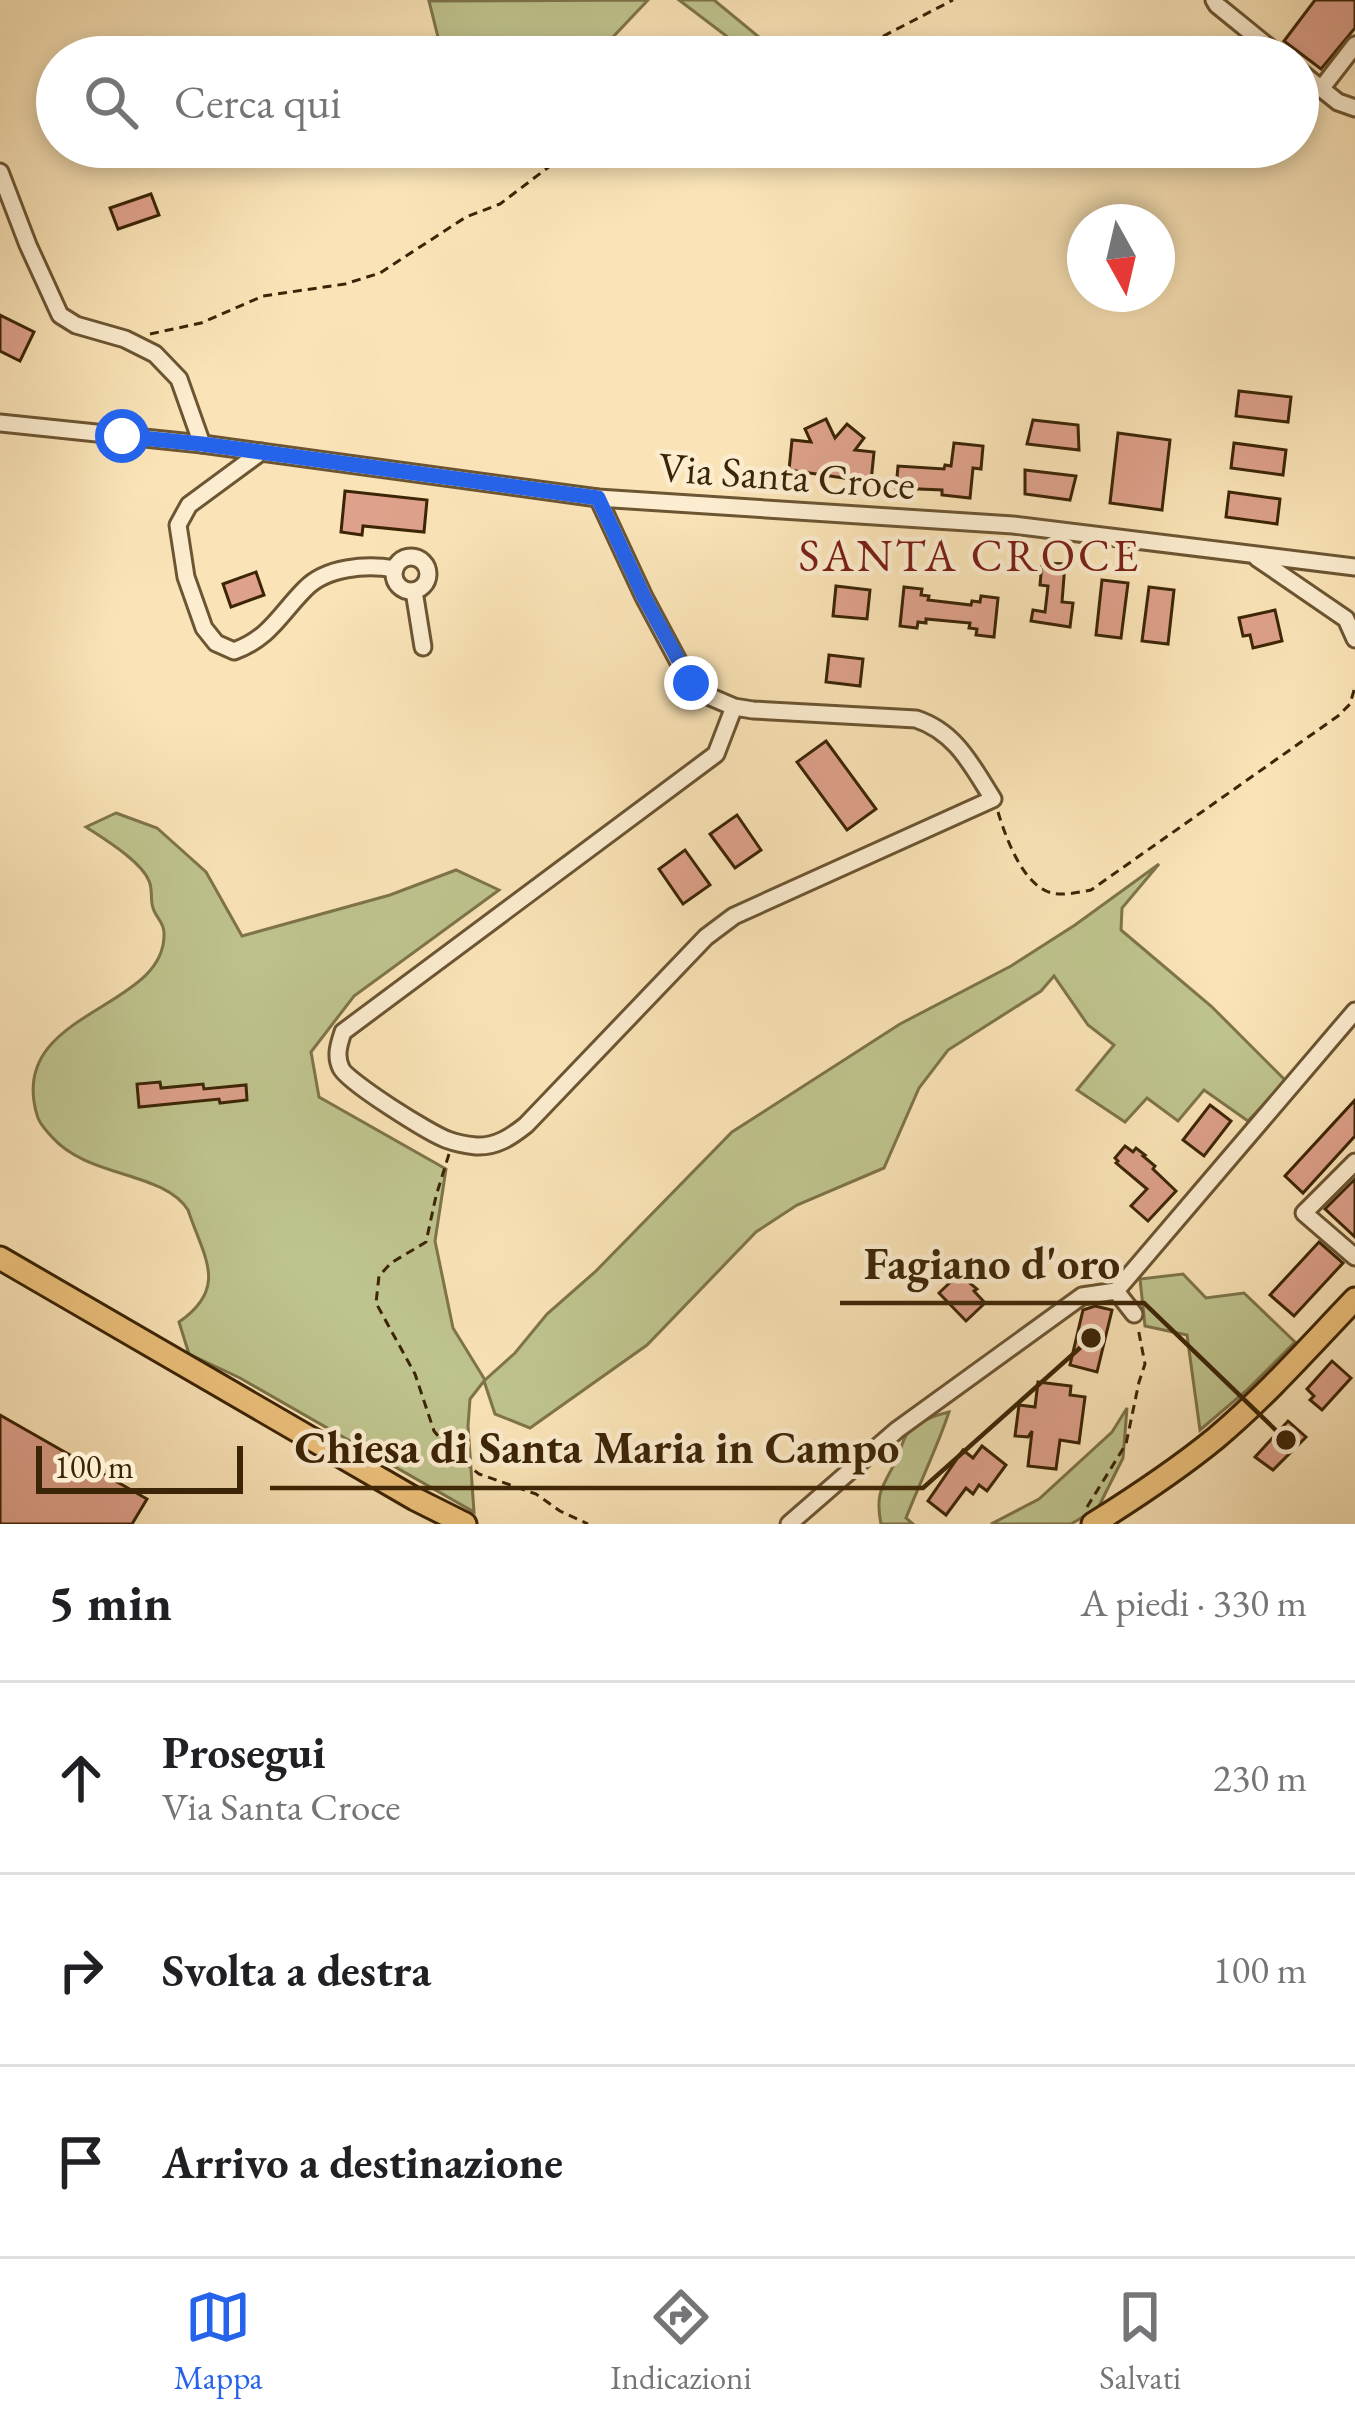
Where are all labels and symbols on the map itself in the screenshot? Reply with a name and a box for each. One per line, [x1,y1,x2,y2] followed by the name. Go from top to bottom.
[1067,204,1175,312] north arrow
[95,409,149,463] route start
[657,439,917,512] street label: Via Santa Croce
[799,526,1141,584] district label: SANTA CROCE
[664,656,718,710] route end
[840,1222,1144,1303] callout: Fagiano d'oro
[864,1234,1120,1293] text: Fagiano d'oro
[270,1407,923,1488] callout: Chiesa di Santa Maria in Campo
[295,1418,900,1476] text: Chiesa di Santa Maria in Campo
[36,1440,243,1493] scale bar

